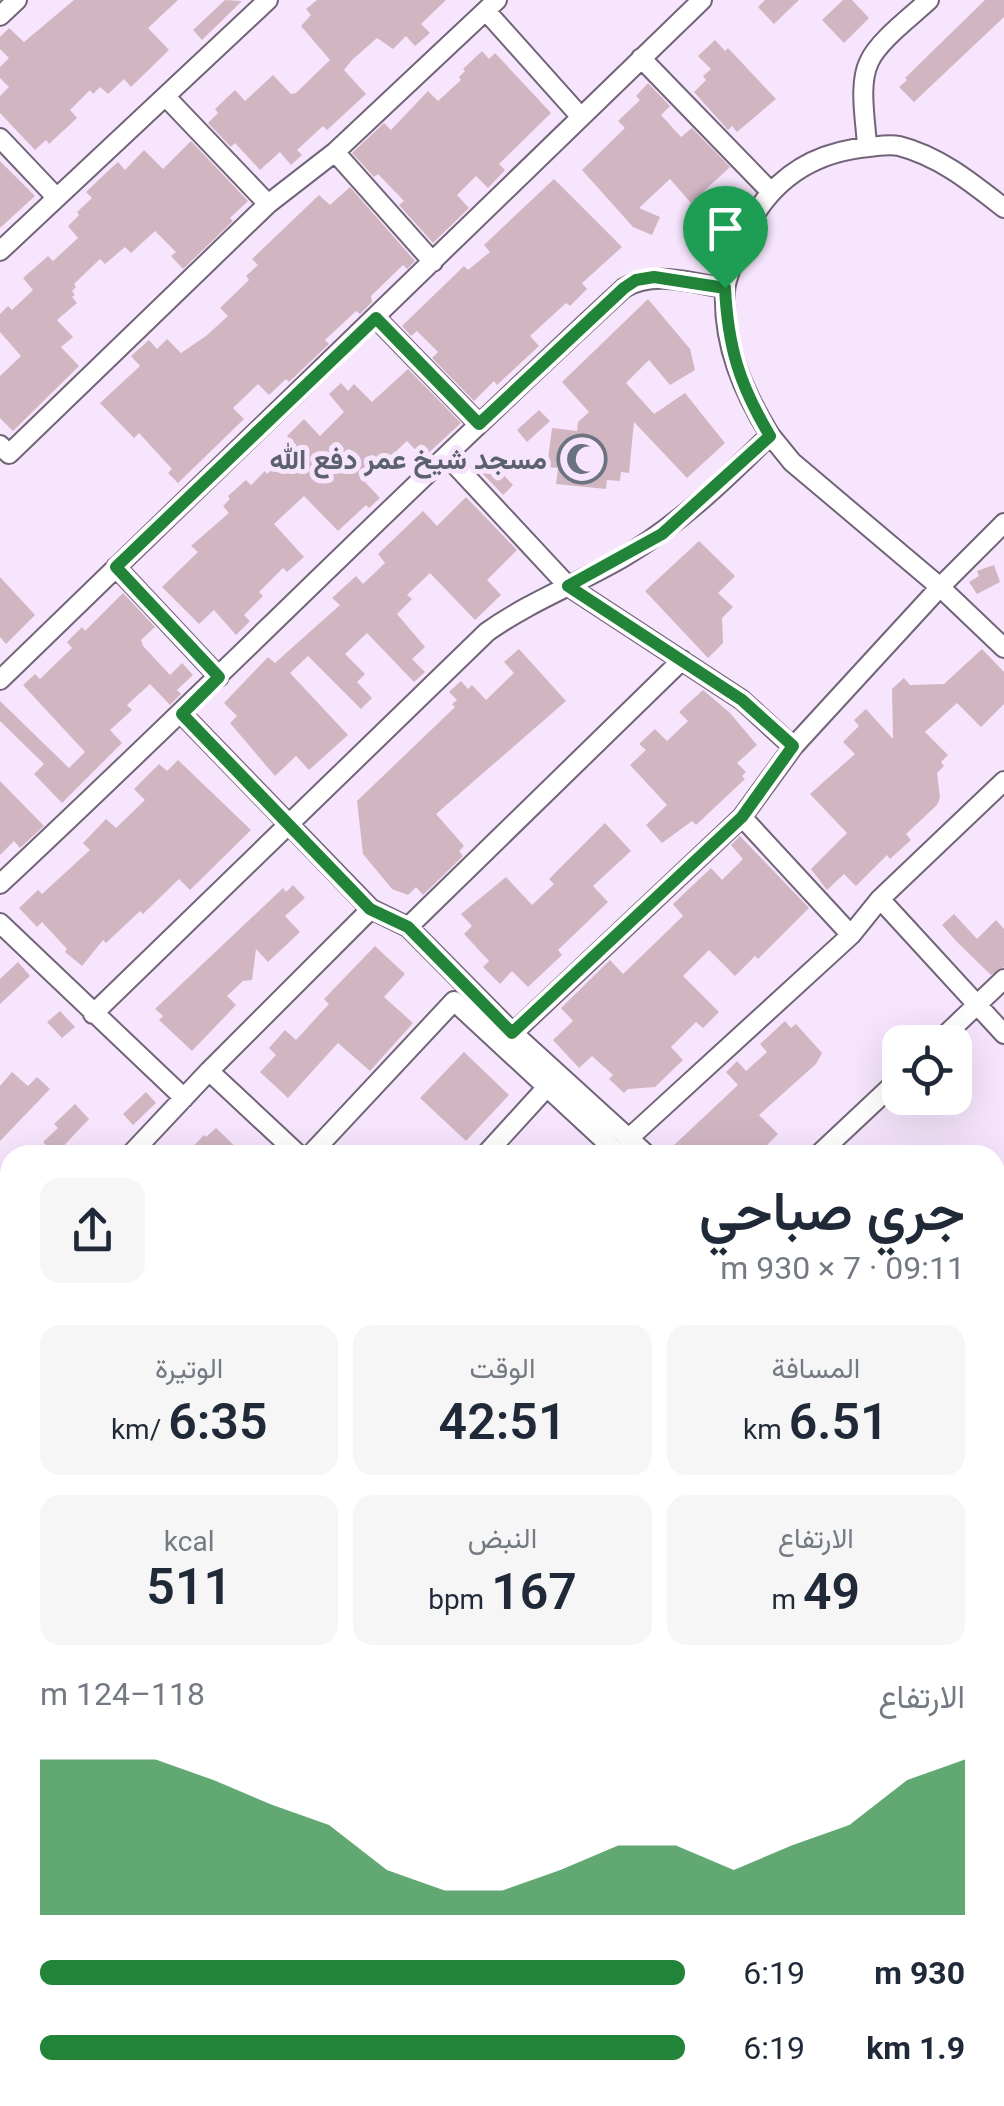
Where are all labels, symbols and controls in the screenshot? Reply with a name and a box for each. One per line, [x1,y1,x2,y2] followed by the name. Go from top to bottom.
[683,186,768,289] pin
[698,201,753,256] icon: arrive
[556,433,608,485] mosque icon: مسجد شيخ عمر دفع الله
[270,442,547,479] place label: مسجد شيخ عمر دفع الله
[882,1025,972,1115] map controls
[882,1025,972,1115] button: locate
[40,1178,145,1283] button: share
[699,1179,965,1243] text: جري صباحي
[720,1249,965,1287] text: 09:11 · 7 × 930 m
[155,1352,223,1385] text: الوتيرة
[470,1352,535,1385] text: الوقت
[771,1352,860,1385] text: المسافة
[168,1393,267,1451] text: 6:35
[439,1393,566,1451] text: 42:51
[789,1393,889,1451] text: 6.51
[111,1413,168,1446] text: /km
[743,1413,789,1446] text: km
[468,1522,537,1555] text: النبض
[778,1522,854,1555] text: الارتفاع
[164,1525,214,1558] text: kcal
[146,1558,232,1616] text: 511
[491,1563,577,1621] text: 167
[803,1563,860,1621] text: 49
[428,1583,491,1616] text: bpm
[772,1583,803,1616] text: m
[40,1675,205,1713] text: 118–124 m
[878,1678,965,1716] text: الارتفاع
[743,1954,805,1992] text: 6:19
[874,1954,965,1992] text: 930 m
[743,2029,805,2067] text: 6:19
[866,2029,965,2067] text: 1.9 km

